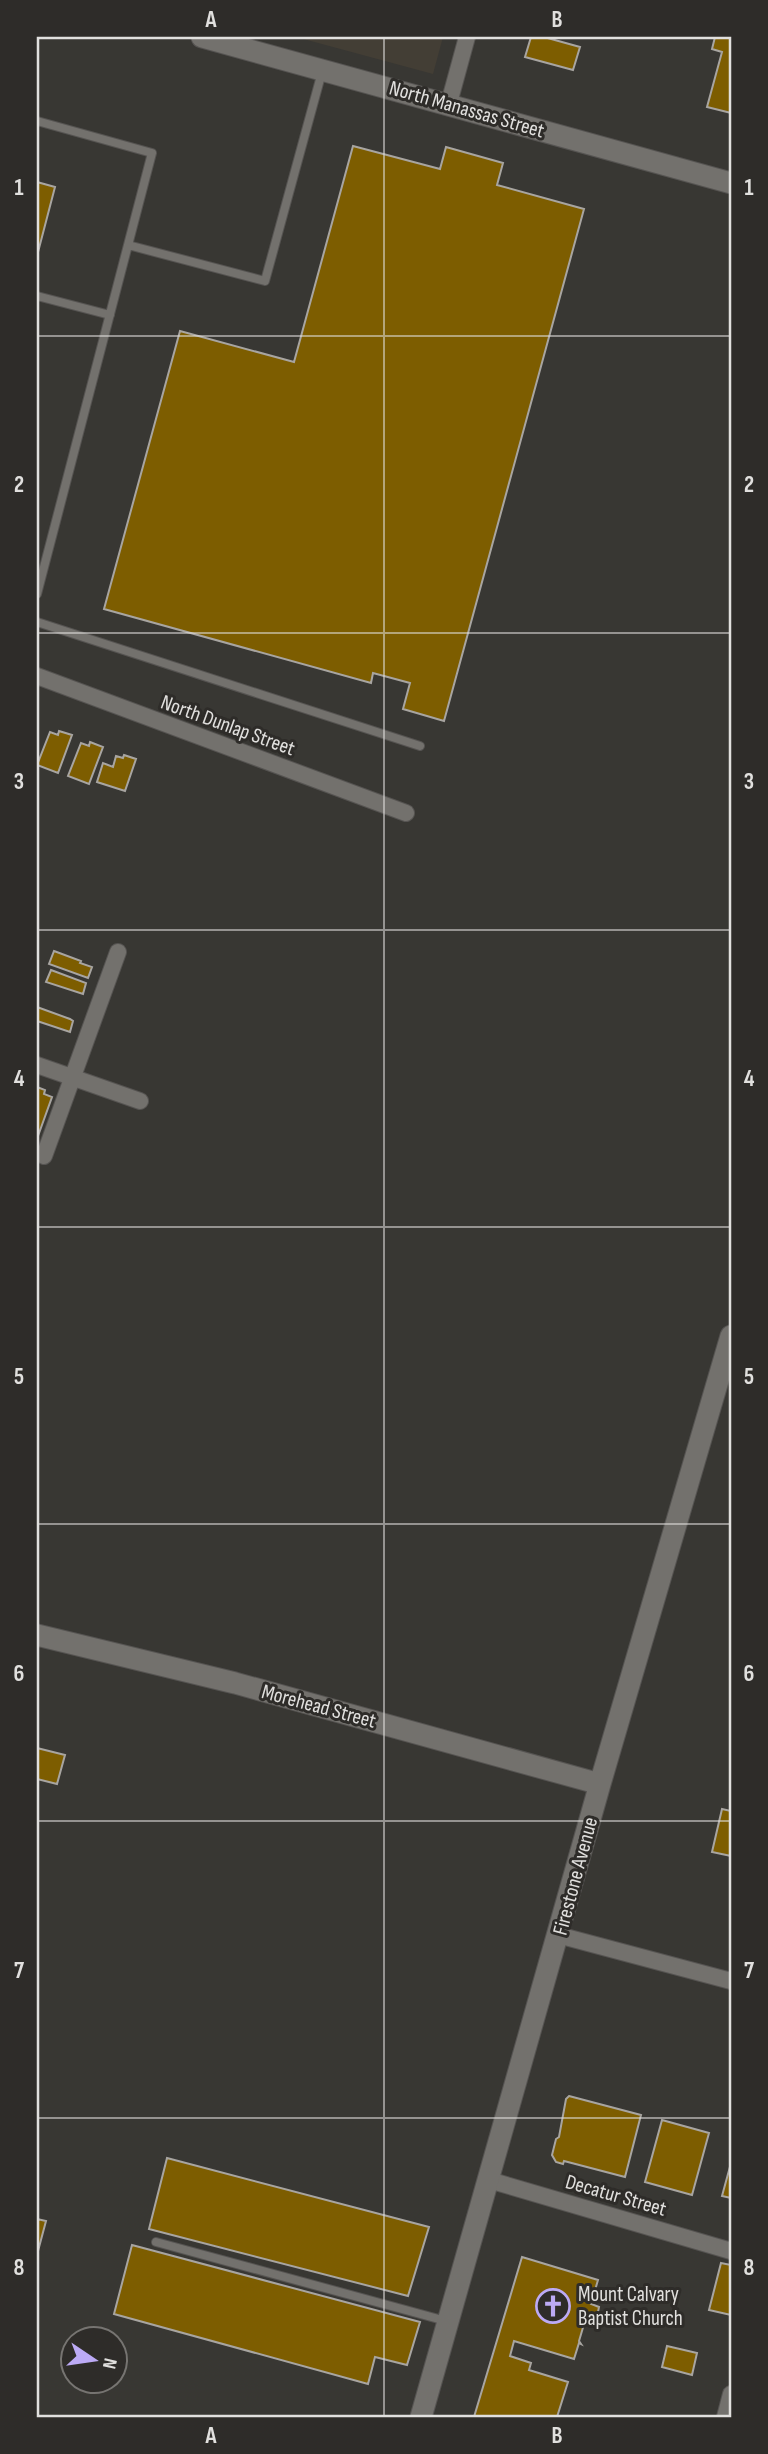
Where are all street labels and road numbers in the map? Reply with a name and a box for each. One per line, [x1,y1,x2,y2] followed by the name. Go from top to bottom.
[386,75,547,144] street label: North Manassas Street
[157,690,298,761] street label: North Dunlap Street
[259,1679,379,1734] street label: Morehead Street
[548,1814,603,1938] street label: Firestone Avenue
[562,2169,669,2222] street label: Decatur Street

